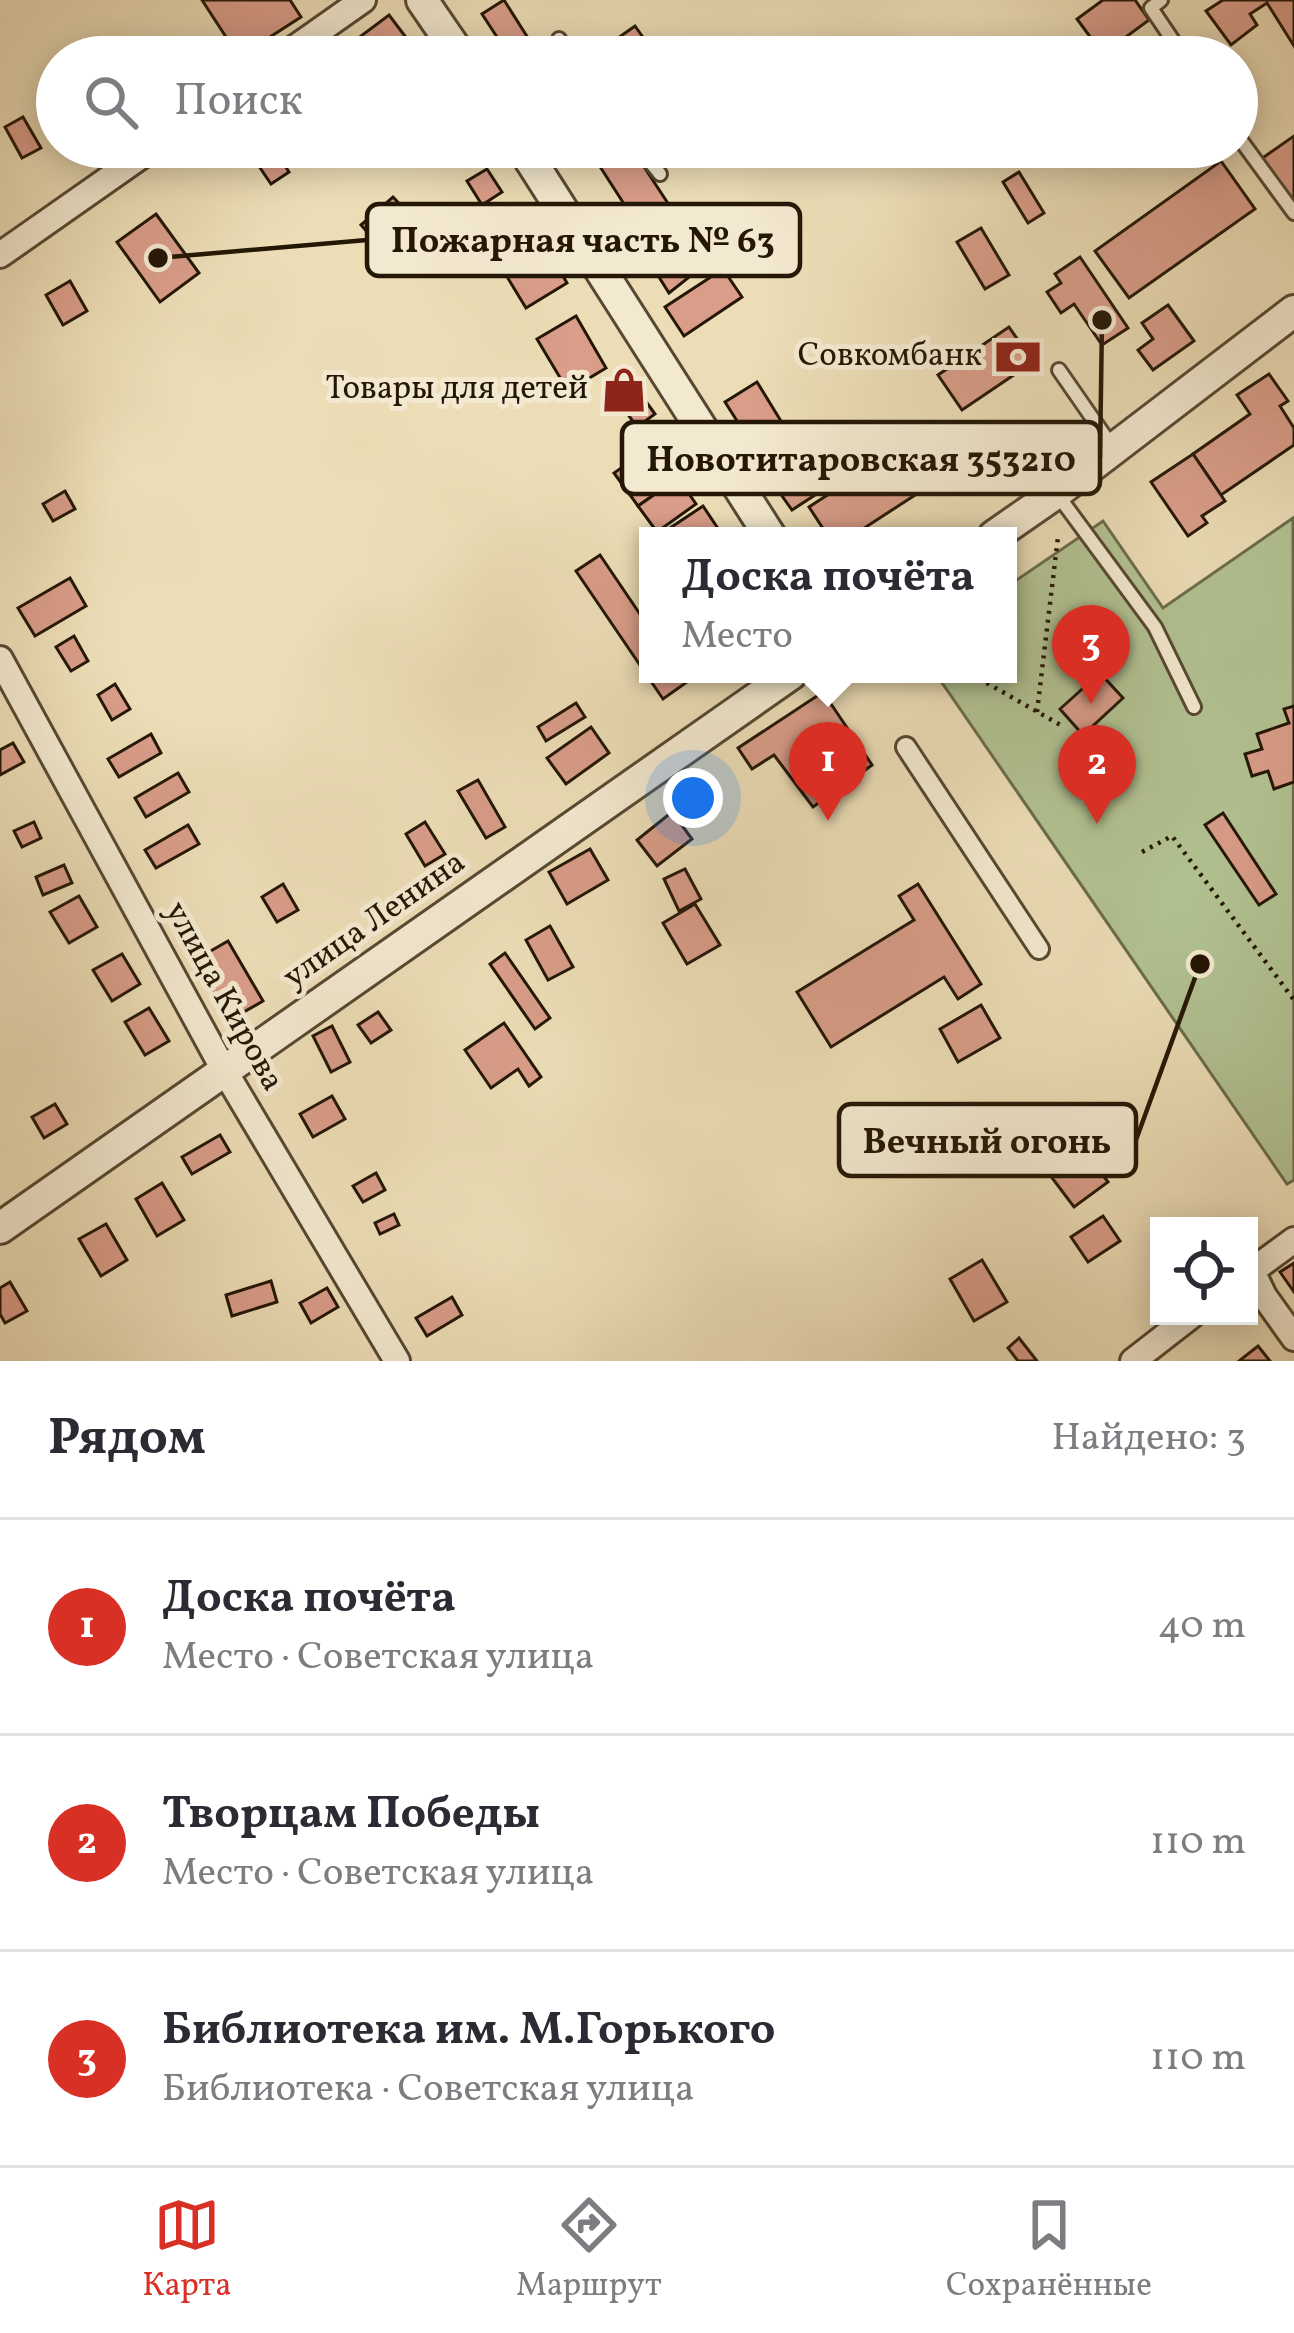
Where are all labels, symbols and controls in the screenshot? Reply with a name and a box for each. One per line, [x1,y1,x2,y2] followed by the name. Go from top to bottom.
[36,36,1258,168] search box
[78,69,144,135] icon: search
[174,71,303,134] text: Поиск
[367,204,800,276] callout: Пожарная часть № 63
[391,218,775,268] text: Пожарная часть № 63
[993,332,1043,382] bank icon: Совкомбанк
[798,334,982,380] place label: Совкомбанк
[599,365,649,415] shop icon: Товары для детей
[326,367,588,413] place label: Товары для детей
[622,422,1100,494] callout: Новотитаровская 353210
[646,437,1076,487] text: Новотитаровская 353210
[639,527,1017,683] popup
[681,547,975,610] text: Доска почёта
[1052,605,1130,704] pin: 3
[681,610,793,664] text: Место
[789,722,867,821] pin: 1
[1058,725,1136,824] pin: 2
[663,768,723,828] your location
[275,841,475,1001] street label: улица Ленина
[152,894,294,1100] street label: улица Кирова
[839,1104,1136,1176] callout: Вечный огонь
[863,1119,1111,1169] text: Вечный огонь
[1150,1217,1258,1325] map controls
[1150,1217,1258,1325] button: locate
[48,1404,206,1475] text: Рядом
[1051,1412,1246,1466] text: Найдено: 3
[162,1568,456,1631] text: Доска почёта
[79,1600,95,1654] text: 1
[1158,1600,1246,1654] text: 40 m
[162,1631,594,1685] text: Место · Советская улица
[162,1784,540,1847] text: Творцам Победы
[77,1816,97,1870] text: 2
[1150,1816,1246,1870] text: 110 m
[162,1847,594,1901] text: Место · Советская улица
[162,2000,775,2063] text: Библиотека им. М.Горького
[77,2032,97,2086] text: 3
[1150,2032,1246,2086] text: 110 m
[162,2063,694,2117] text: Библиотека · Советская улица
[142,2192,232,2310] tab: Карта
[516,2192,662,2310] tab: Маршрут
[946,2192,1152,2310] tab: Сохранённые

